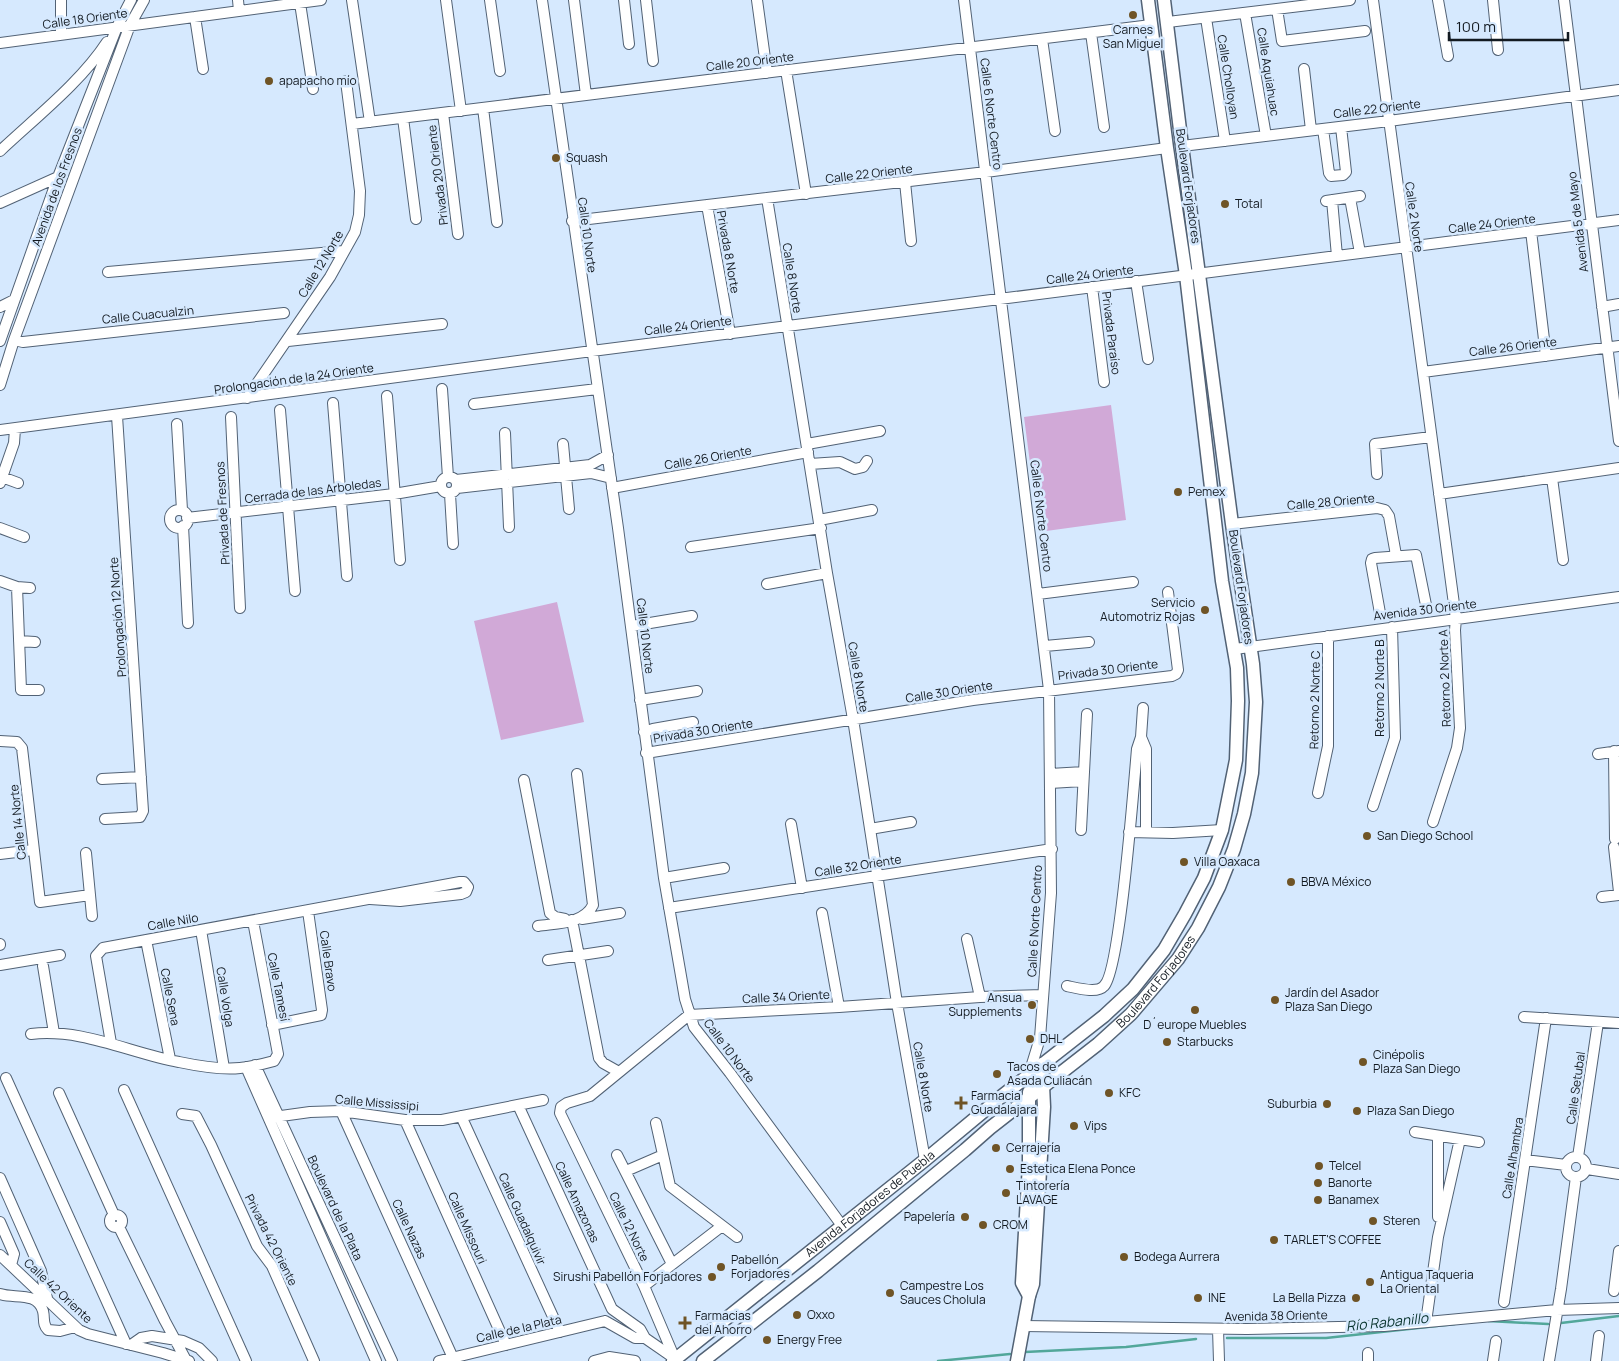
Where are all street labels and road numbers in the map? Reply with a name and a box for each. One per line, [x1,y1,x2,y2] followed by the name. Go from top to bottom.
[41,4,129,33] street label: Calle 18 Oriente
[1253,27,1284,118] street label: Calle Aquiahuac
[1213,33,1244,120] street label: Calle Cholloyan
[705,48,795,75] street label: Calle 20 Oriente
[976,57,1007,171] street label: Calle 6 Norte Centro
[1332,95,1421,122] street label: Calle 22 Oriente
[423,124,452,226] street label: Privada 20 Oriente
[27,125,86,248] street label: Avenida de los Fresnos
[1172,127,1205,245] street label: Boulevard Forjadores
[824,160,913,187] street label: Calle 22 Oriente
[1563,171,1592,273] street label: Avenida 5 de Mayo
[1401,181,1428,253] street label: Calle 2 Norte
[574,196,601,274] street label: Calle 10 Norte
[713,209,744,295] street label: Privada 8 Norte
[1447,210,1536,237] street label: Calle 24 Oriente
[294,227,347,300] street label: Calle 12 Norte
[779,242,806,314] street label: Calle 8 Norte
[1045,261,1134,288] street label: Calle 24 Oriente
[1098,290,1125,375] street label: Privada Paraíso
[101,301,195,328] street label: Calle Cuacualzin
[643,312,732,339] street label: Calle 24 Oriente
[1468,333,1558,360] street label: Calle 26 Oriente
[213,359,375,398] street label: Prolongación de la 24 Oriente
[663,441,753,474] street label: Calle 26 Oriente
[1026,459,1057,573] street label: Calle 6 Norte Centro
[211,461,234,565] street label: Privada de Fresnos
[244,474,382,507] street label: Cerrada de las Arboledas
[1286,489,1375,514] street label: Calle 28 Oriente
[1225,528,1258,646] street label: Boulevard Forjadores
[105,556,130,678] street label: Prolongación 12 Norte
[1372,595,1477,624] street label: Avenida 30 Oriente
[632,597,659,675] street label: Calle 10 Norte
[1434,629,1455,727] street label: Retorno 2 Norte A
[1371,639,1388,737] street label: Retorno 2 Norte B
[844,641,873,713] street label: Calle 8 Norte
[1305,650,1324,749] street label: Retorno 2 Norte C
[1057,655,1159,684] street label: Privada 30 Oriente
[904,676,994,707] street label: Calle 30 Oriente
[652,714,754,747] street label: Privada 30 Oriente
[5,784,30,861] street label: Calle 14 Norte
[813,850,902,881] street label: Calle 32 Oriente
[1023,864,1046,978] street label: Calle 6 Norte Centro
[146,909,200,934] street label: Calle Nilo
[316,929,341,992] street label: Calle Bravo
[1112,932,1199,1032] street label: Boulevard Forjadores
[264,951,294,1023] street label: Calle Tamesí
[212,966,239,1028] street label: Calle Volga
[157,967,184,1027] street label: Calle Sena
[742,986,830,1007] street label: Calle 34 Oriente
[700,1015,759,1086] street label: Calle 10 Norte
[909,1041,938,1113] street label: Calle 8 Norte
[1562,1051,1589,1125] street label: Calle Setubal
[335,1090,420,1115] street label: Calle Mississipi
[1498,1116,1527,1200] street label: Calle Alhambra
[801,1146,938,1261] street label: Avenida Forjadores de Puebla
[304,1153,367,1263] street label: Boulevard de la Plata
[551,1158,604,1245] street label: Calle Amazonas
[494,1170,551,1268] street label: Calle Guadalquivir
[444,1189,491,1266] street label: Calle Missouri
[605,1189,654,1264] street label: Calle 12 Norte
[241,1191,302,1288] street label: Privada 42 Oriente
[388,1196,431,1261] street label: Calle Nazas
[20,1254,96,1327] street label: Calle 42 Oriente
[1224,1306,1328,1325] street label: Avenida 38 Oriente
[475,1310,563,1347] street label: Calle de la Plata

